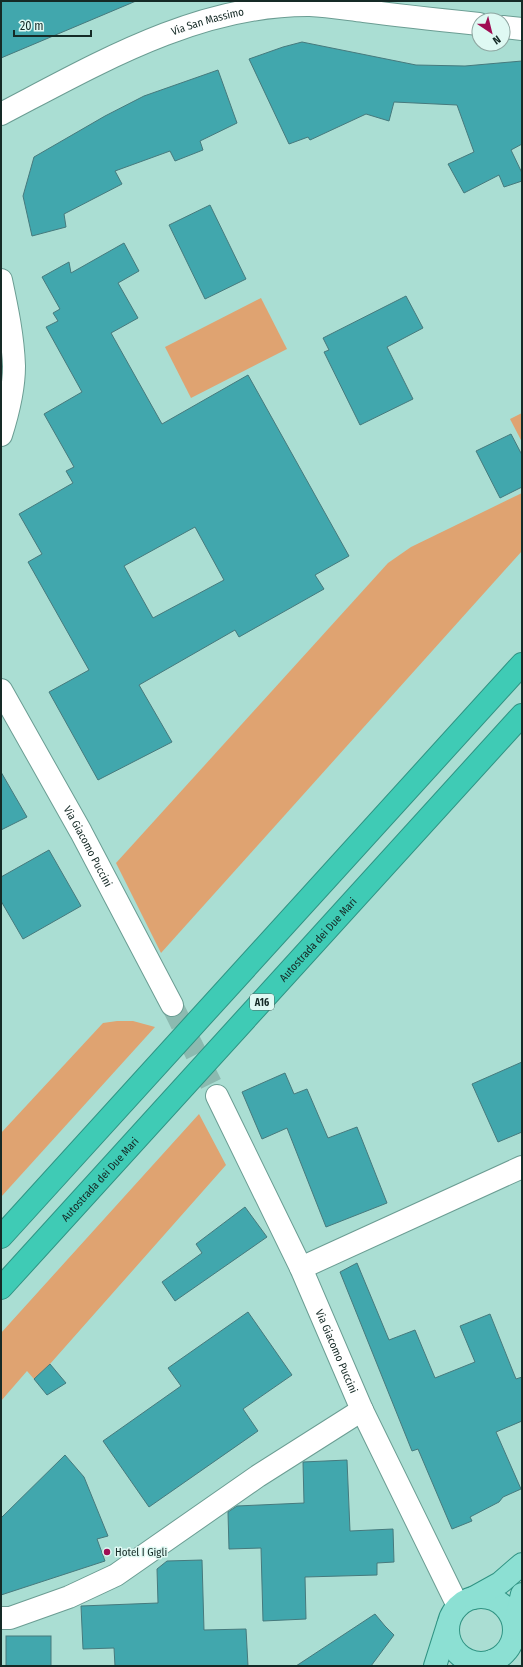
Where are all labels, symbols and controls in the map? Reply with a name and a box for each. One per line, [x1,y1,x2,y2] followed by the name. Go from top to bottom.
[169,5,245,38] street label: Via San Massimo
[14,12,91,38] scale bar
[471,12,511,52] north arrow
[20,19,44,33] text: 20 m
[490,33,503,47] text: N
[61,804,115,889] street label: Via Giacomo Puccini
[277,895,360,984] street label: Autostrada dei Due Mari
[250,994,274,1010] road number: A16
[59,1135,142,1224] street label: Autostrada dei Due Mari
[313,1308,360,1395] street label: Via Giacomo Puccini
[115,1546,167,1559] place label: Hotel I Gigli
[102,1547,112,1557] marker: Hotel I Gigli

